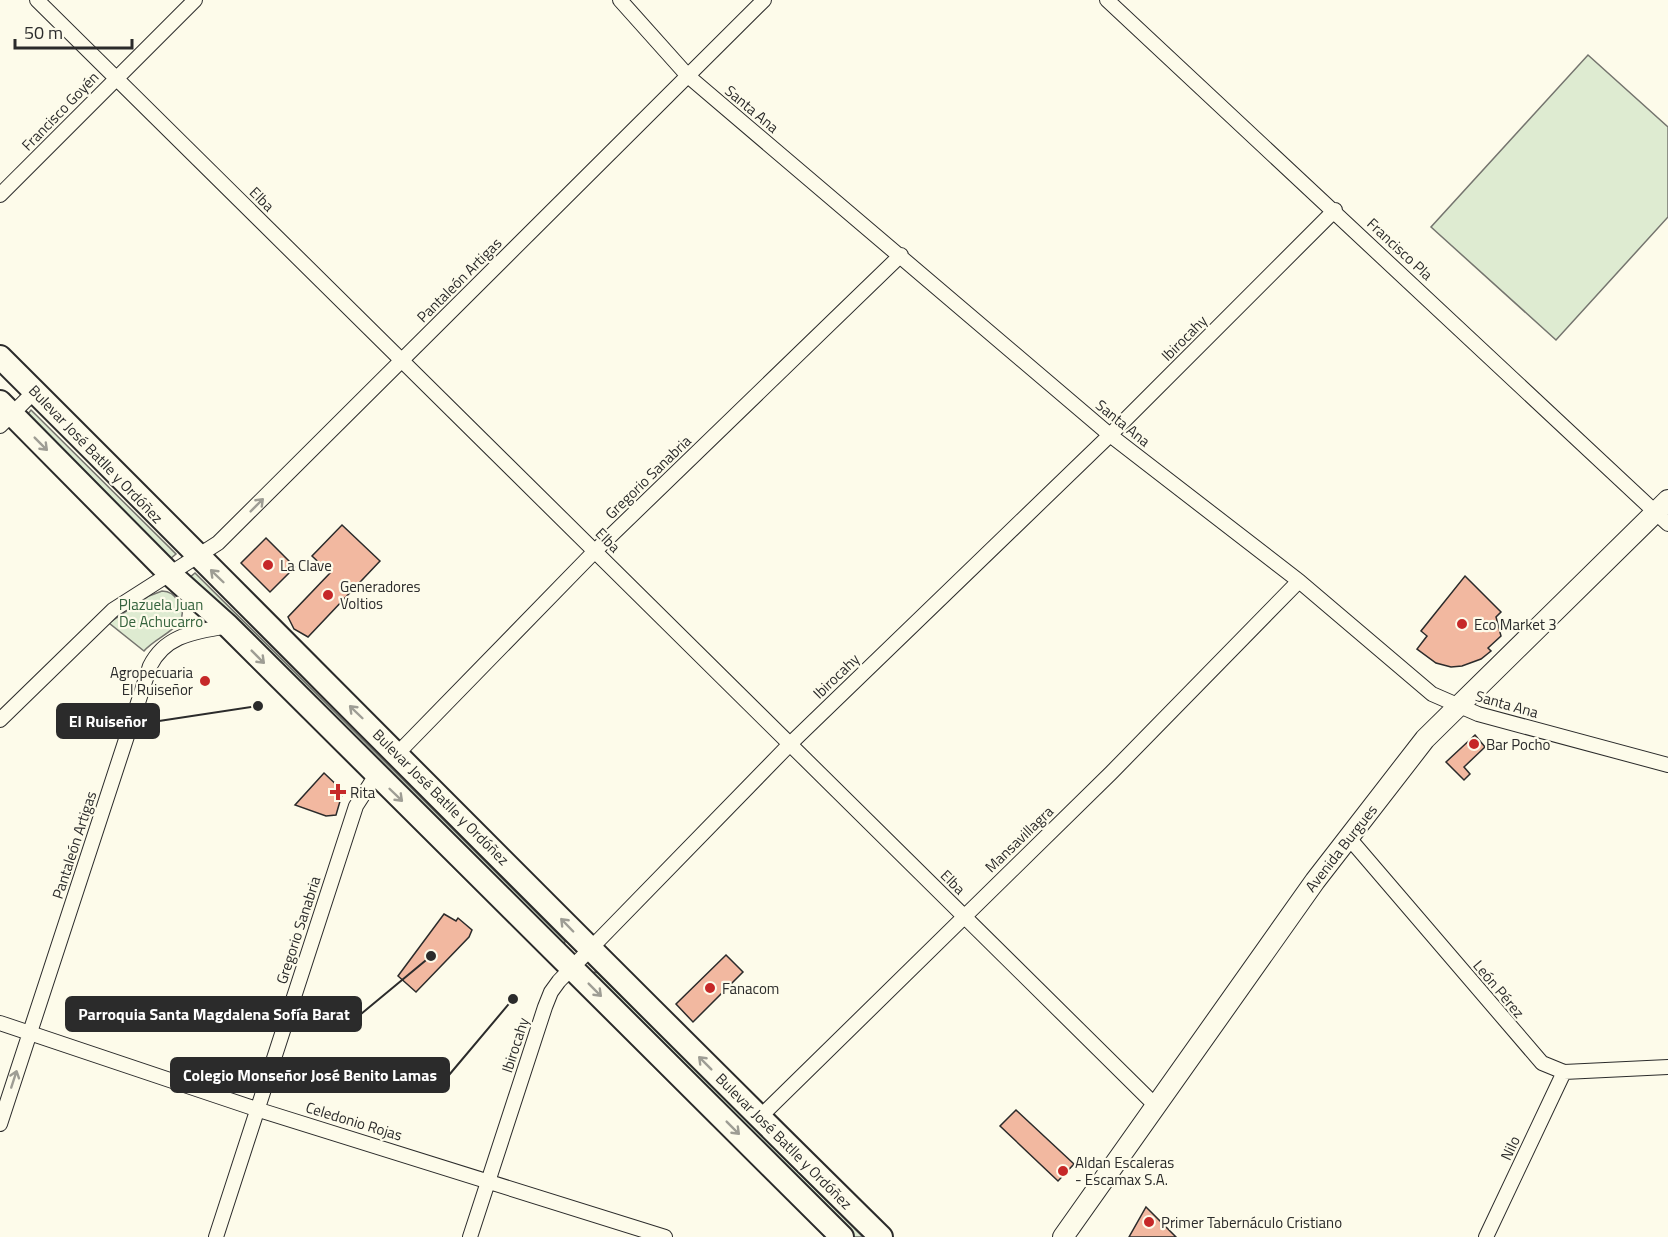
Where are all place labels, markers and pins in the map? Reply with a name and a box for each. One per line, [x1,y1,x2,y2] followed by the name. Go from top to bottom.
[280,554,332,577] place label: La Clave
[261,558,275,572] marker: La Clave
[340,575,421,615] place label: Generadores Voltios
[321,588,335,602] marker: Generadores Voltios
[1474,613,1557,636] place label: Eco Market 3
[1455,617,1469,631] marker: Eco Market 3
[110,661,193,701] place label: Agropecuaria El Ruiseñor
[198,674,212,688] marker: Agropecuaria El Ruiseñor
[57,704,159,738] callout: El Ruiseñor
[1486,733,1551,756] place label: Bar Pocho
[1467,737,1481,751] marker: Bar Pocho
[350,781,376,804] place label: Rita
[331,785,345,799] marker: Rita
[722,977,779,1000] place label: Fanacom
[703,981,717,995] marker: Fanacom
[66,997,361,1031] callout: Parroquia Santa Magdalena Sofía Barat
[171,1058,449,1092] callout: Colegio Monseñor José Benito Lamas
[1075,1151,1174,1191] place label: Aldan Escaleras - Escamax S.A.
[1056,1164,1070,1178] marker: Aldan Escaleras - Escamax S.A.
[1161,1211,1342,1234] place label: Primer Tabernáculo Cristiano
[1142,1215,1156,1229] marker: Primer Tabernáculo Cristiano

